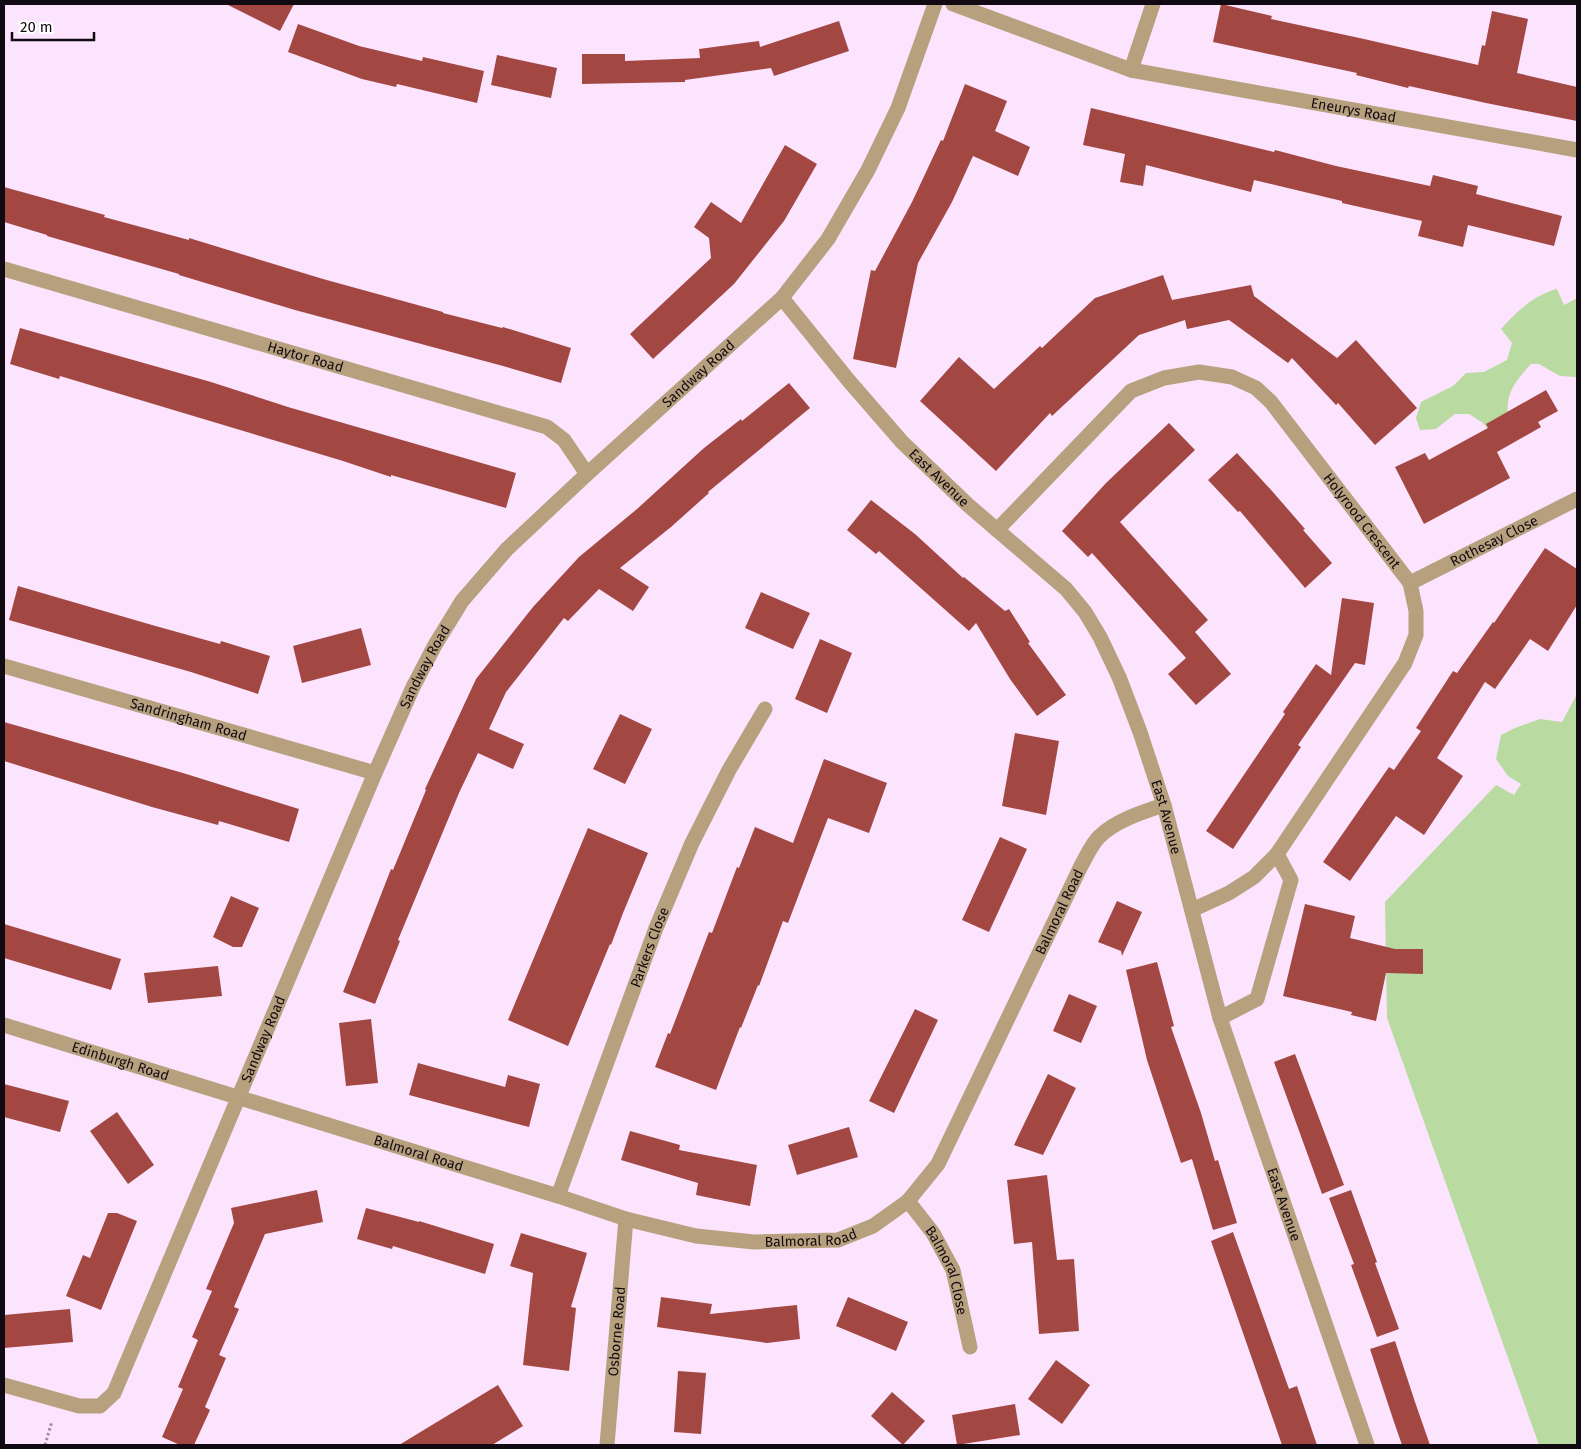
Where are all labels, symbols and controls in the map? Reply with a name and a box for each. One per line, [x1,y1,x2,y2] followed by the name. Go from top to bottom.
[12,10,95,42] scale bar
[20,18,53,36] text: 20 m
[1310,94,1398,126] street label: Eneurys Road
[658,336,738,411] street label: Sandway Road
[266,338,345,376] street label: Haytor Road
[906,445,973,510] street label: East Avenue
[1320,469,1405,573] street label: Holyrood Crescent
[1447,512,1541,570] street label: Rothesay Close
[396,622,454,711] street label: Sandway Road
[128,694,249,744] street label: Sandringham Road
[1148,778,1185,856] street label: East Avenue
[1031,866,1087,957] street label: Balmoral Road
[626,904,672,990] street label: Parkers Close
[237,993,289,1085] street label: Sandway Road
[70,1038,171,1084] street label: Edinburgh Road
[372,1131,466,1175] street label: Balmoral Road
[1264,1165,1305,1243] street label: East Avenue
[922,1222,971,1316] street label: Balmoral Close
[764,1225,859,1250] street label: Balmoral Road
[604,1286,629,1377] street label: Osborne Road

